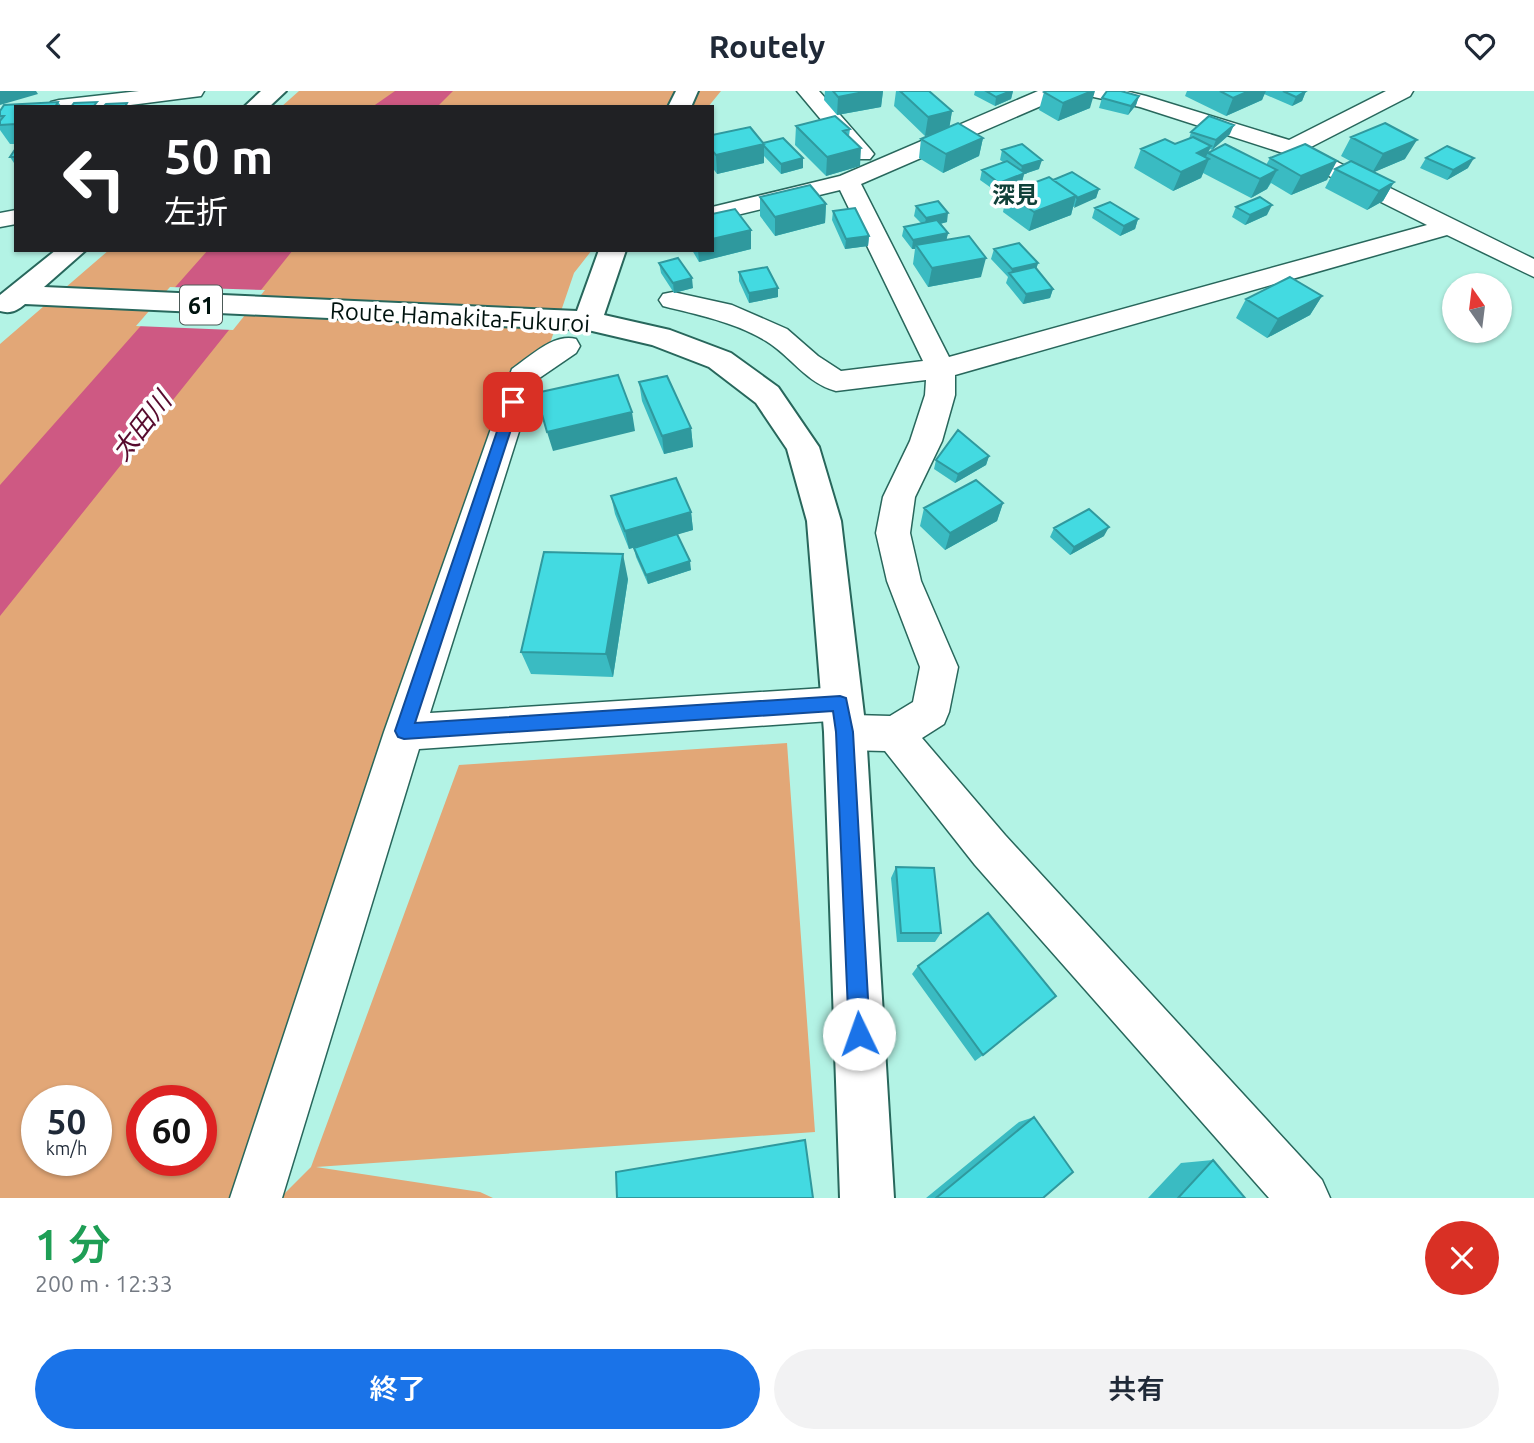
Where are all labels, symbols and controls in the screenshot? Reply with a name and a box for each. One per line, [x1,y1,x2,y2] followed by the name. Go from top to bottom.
[35,27,73,65] icon: back
[1461,27,1499,65] icon: heart
[709,28,825,64] text: Routely
[164,128,273,183] text: 50 m
[49,133,140,224] icon: left
[992,182,1038,207] district label: 深見
[164,193,228,229] text: 左折
[1442,273,1512,343] north arrow
[1442,273,1512,343] map controls
[180,286,222,325] road number: 61
[329,297,591,337] street label: Route Hamakita-Fukuroi
[483,372,543,432] pin
[494,383,532,421] icon: arrive
[106,384,178,466] water label: 太田川
[822,997,896,1071] position arrow
[126,1085,217,1176] speed limit sign: 60
[47,1101,86,1141] text: 50
[46,1138,87,1158] text: km/h
[35,1221,111,1268] text: 1 分
[1425,1221,1499,1295] button: close
[35,1271,173,1296] text: 200 m · 12:33
[35,1349,760,1429] button: 終了
[774,1349,1499,1429] button: 共有

